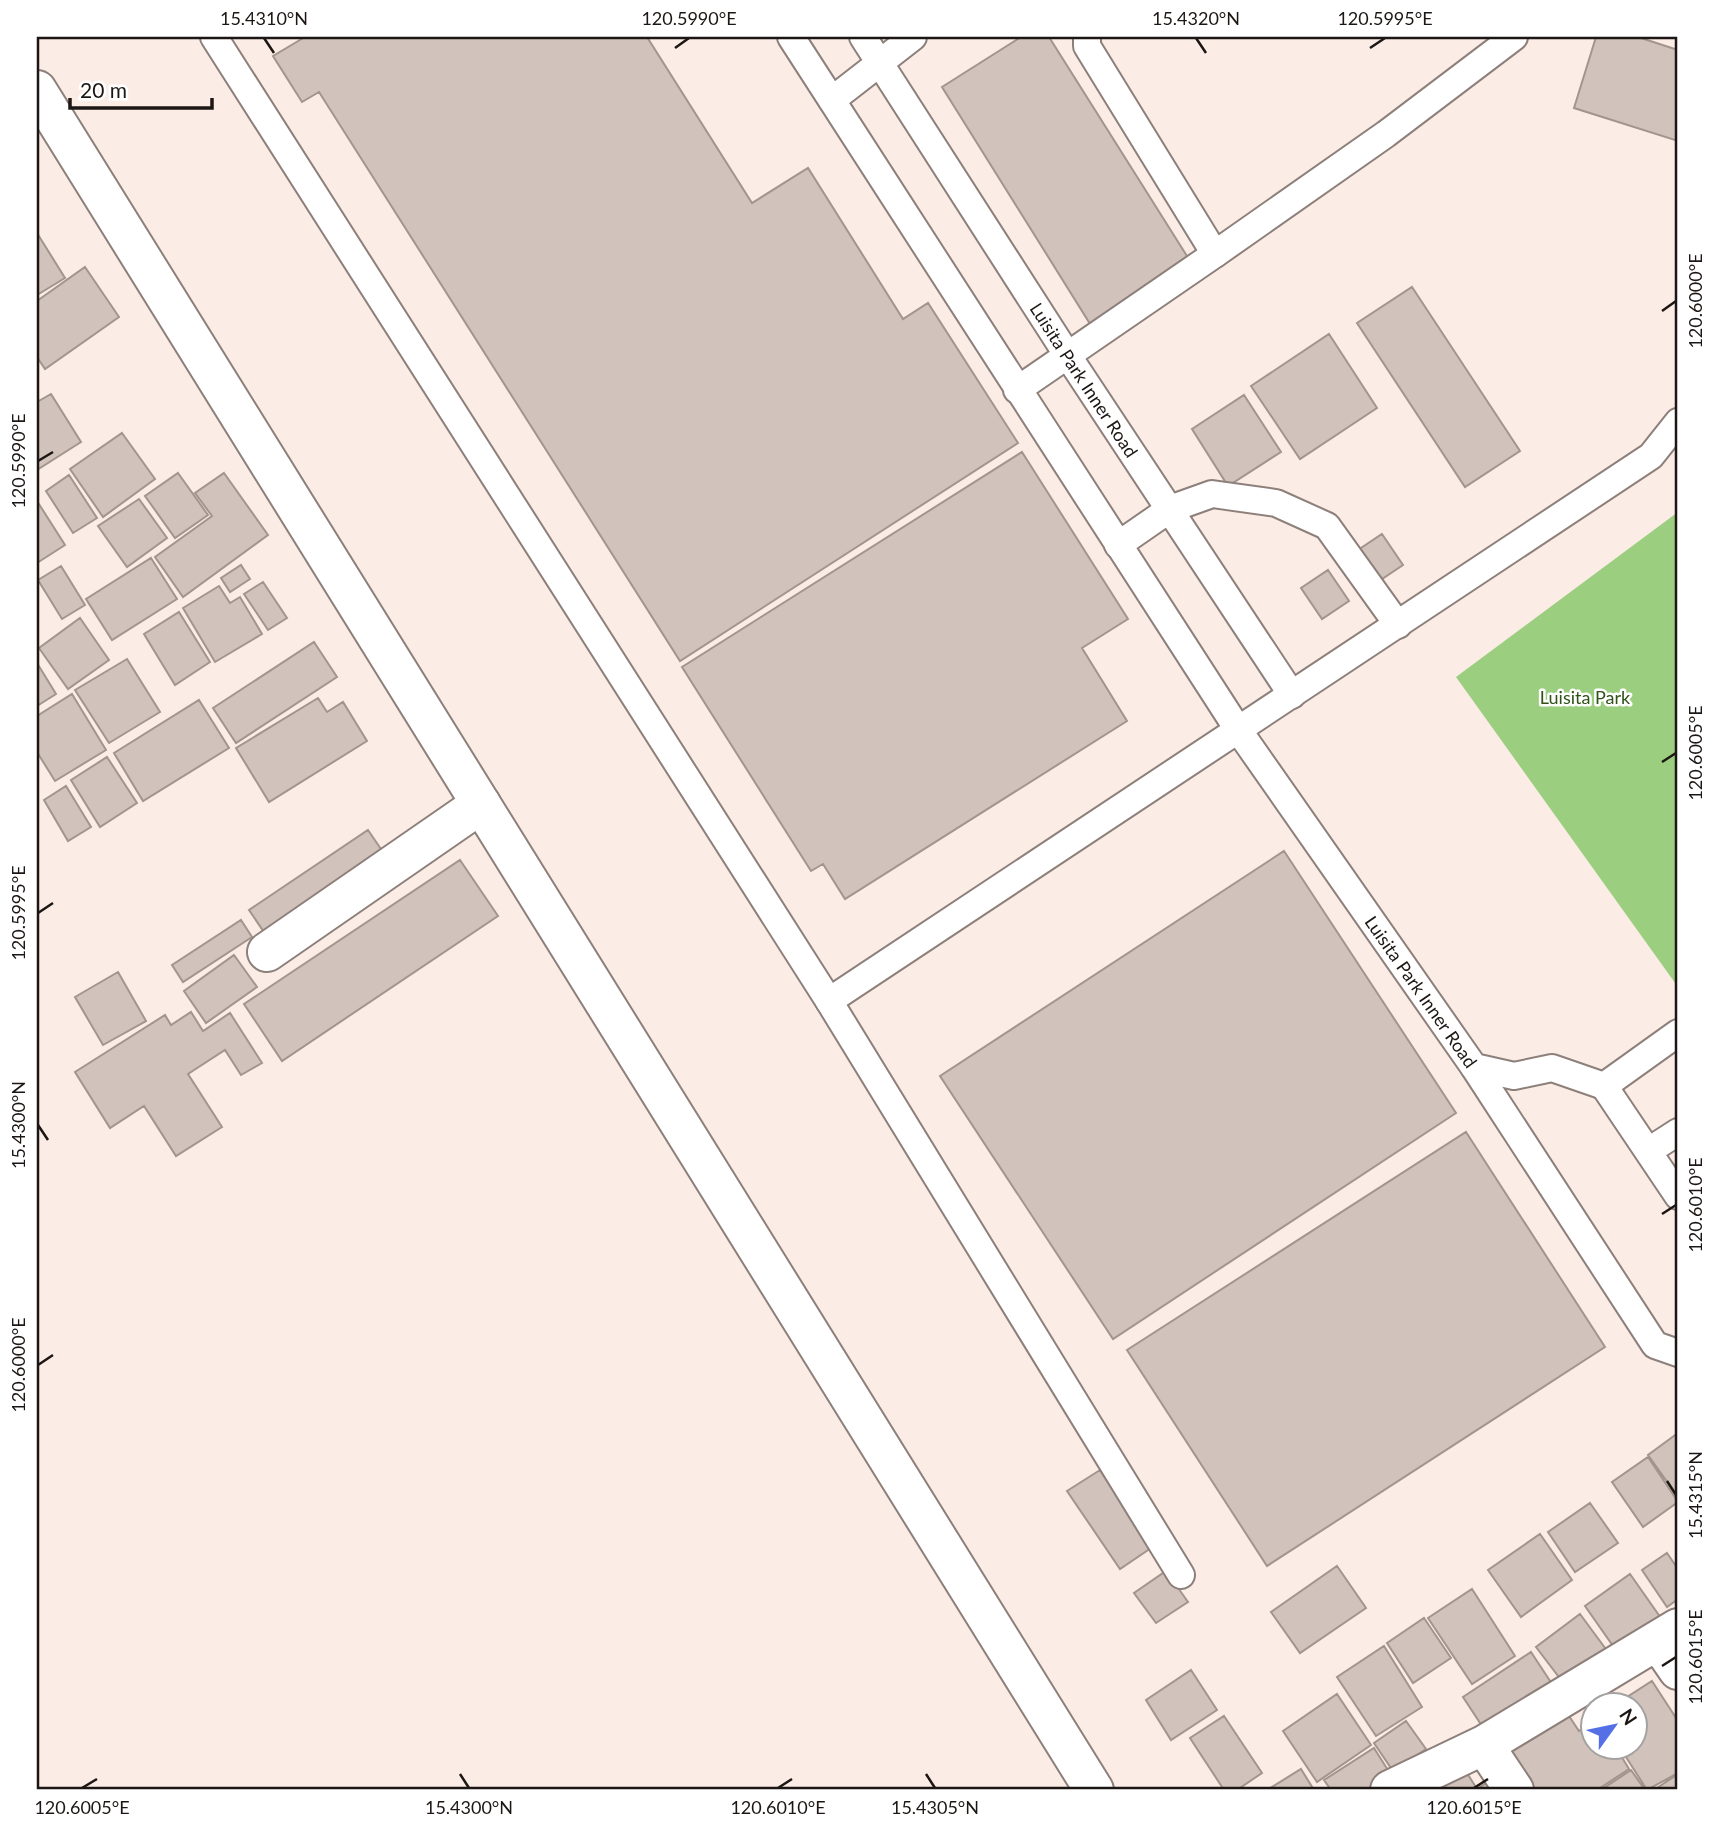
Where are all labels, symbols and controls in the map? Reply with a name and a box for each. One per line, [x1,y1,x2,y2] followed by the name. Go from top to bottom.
[220,7,308,29] text: 15.4310°N
[641,7,737,29] text: 120.5990°E
[1152,7,1240,29] text: 15.4320°N
[1337,7,1433,29] text: 120.5995°E
[70,66,212,110] scale bar
[80,77,127,102] text: 20 m
[1684,253,1706,349] text: 120.6000°E
[1026,298,1143,461] street label: Luisita Park Inner Road
[7,413,29,509] text: 120.5990°E
[1540,686,1631,708] park label: Luisita Park
[1684,705,1706,801] text: 120.6005°E
[7,865,29,961] text: 120.5995°E
[1361,911,1482,1072] street label: Luisita Park Inner Road
[7,1081,29,1169] text: 15.4300°N
[1684,1157,1706,1253] text: 120.6010°E
[7,1317,29,1413] text: 120.6000°E
[1684,1451,1706,1539] text: 15.4315°N
[1684,1609,1706,1705] text: 120.6015°E
[1578,1690,1648,1760] north arrow
[1615,1704,1642,1729] text: N
[34,1796,130,1818] text: 120.6005°E
[425,1796,513,1818] text: 15.4300°N
[730,1796,826,1818] text: 120.6010°E
[891,1796,979,1818] text: 15.4305°N
[1426,1796,1522,1818] text: 120.6015°E

